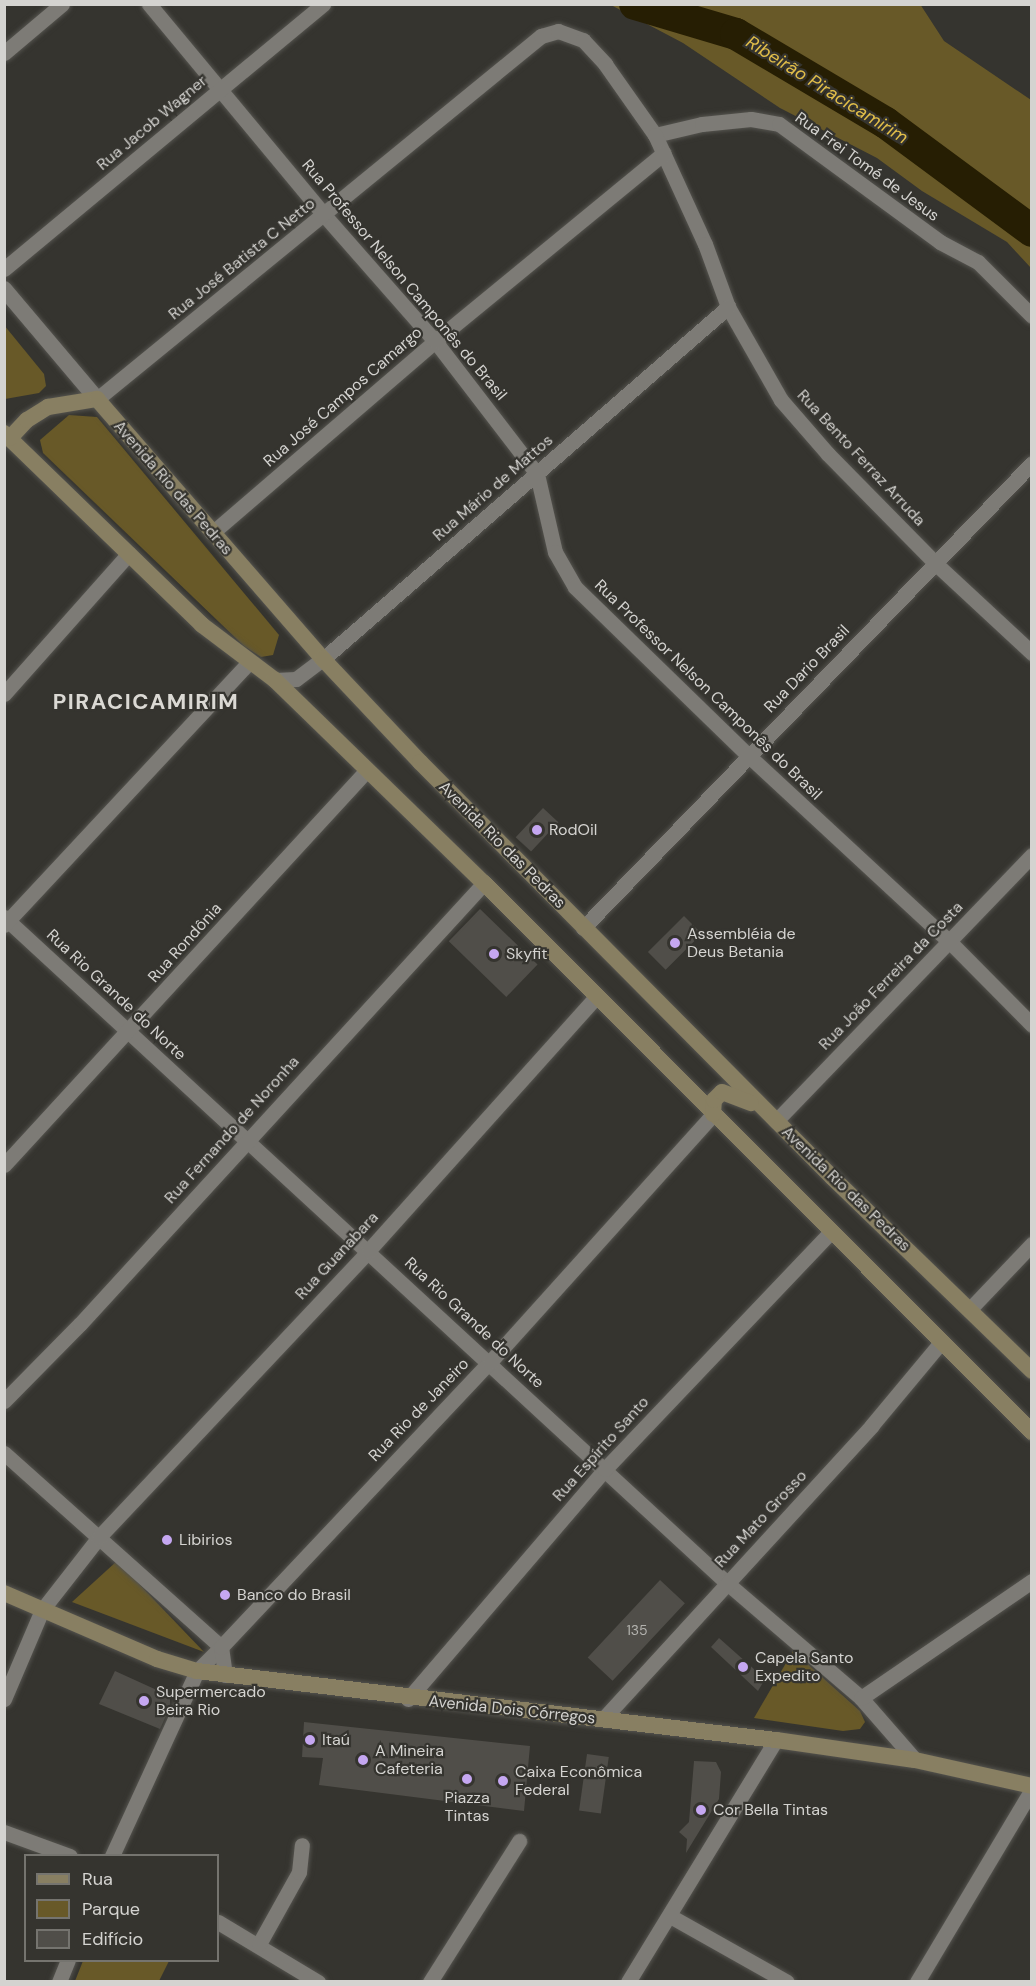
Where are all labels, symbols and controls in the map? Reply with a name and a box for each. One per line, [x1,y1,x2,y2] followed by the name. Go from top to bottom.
[742,31,912,149] water label: Ribeirão Piracicamirim
[93,71,211,175] street label: Rua Jacob Wagner
[791,108,943,226] street label: Rua Frei Tomé de Jesus
[297,156,511,404] street label: Rua Professor Nelson Camponês do Brasil
[165,194,319,324] street label: Rua José Batista C Netto
[260,323,426,471] street label: Rua José Campos Camargo
[793,386,929,530] street label: Rua Bento Ferraz Arruda
[109,417,237,559] street label: Avenida Rio das Pedras
[429,431,557,545] street label: Rua Mário de Mattos
[590,576,826,804] street label: Rua Professor Nelson Camponês do Brasil
[760,621,854,717] street label: Rua Dario Brasil
[53,689,239,715] district label: PIRACICAMIRIM
[435,778,569,912] street label: Avenida Rio das Pedras
[549,820,597,840] place label: RodOil
[530,823,544,837] marker: RodOil
[815,898,967,1054] street label: Rua João Ferreira da Costa
[144,899,226,987] street label: Rua Rondônia
[687,924,796,962] place label: Assembléia de Deus Betania
[42,925,190,1065] street label: Rua Rio Grande do Norte
[668,936,682,950] marker: Assembléia de Deus Betania
[506,944,548,964] place label: Skyfit
[487,947,501,961] marker: Skyfit
[161,1052,303,1208] street label: Rua Fernando de Noronha
[778,1122,914,1256] street label: Avenida Rio das Pedras
[291,1208,383,1304] street label: Rua Guanabara
[400,1253,548,1393] street label: Rua Rio Grande do Norte
[365,1354,473,1466] street label: Rua Rio de Janeiro
[549,1393,653,1505] street label: Rua Espírito Santo
[711,1466,811,1572] street label: Rua Mato Grosso
[179,1530,232,1550] place label: Libirios
[160,1533,174,1547] marker: Libirios
[237,1585,351,1605] place label: Banco do Brasil
[218,1588,232,1602] marker: Banco do Brasil
[626,1622,648,1638] house number: 135
[755,1648,854,1686] place label: Capela Santo Expedito
[736,1660,750,1674] marker: Capela Santo Expedito
[156,1682,266,1720] place label: Supermercado Beira Rio
[428,1692,596,1728] street label: Avenida Dois Córregos
[137,1694,151,1708] marker: Supermercado Beira Rio
[322,1730,350,1750] place label: Itaú
[303,1733,317,1747] marker: Itaú
[375,1741,444,1779] place label: A Mineira Cafeteria
[356,1753,370,1767] marker: A Mineira Cafeteria
[515,1762,642,1800] place label: Caixa Econômica Federal
[460,1772,474,1786] marker: Piazza Tintas
[496,1774,510,1788] marker: Caixa Econômica Federal
[444,1788,490,1826] place label: Piazza Tintas
[713,1800,828,1820] place label: Cor Bella Tintas
[694,1803,708,1817] marker: Cor Bella Tintas
[24,1854,219,1962] legend
[82,1867,113,1891] text: Rua
[82,1897,140,1921] text: Parque
[82,1927,143,1951] text: Edifício

